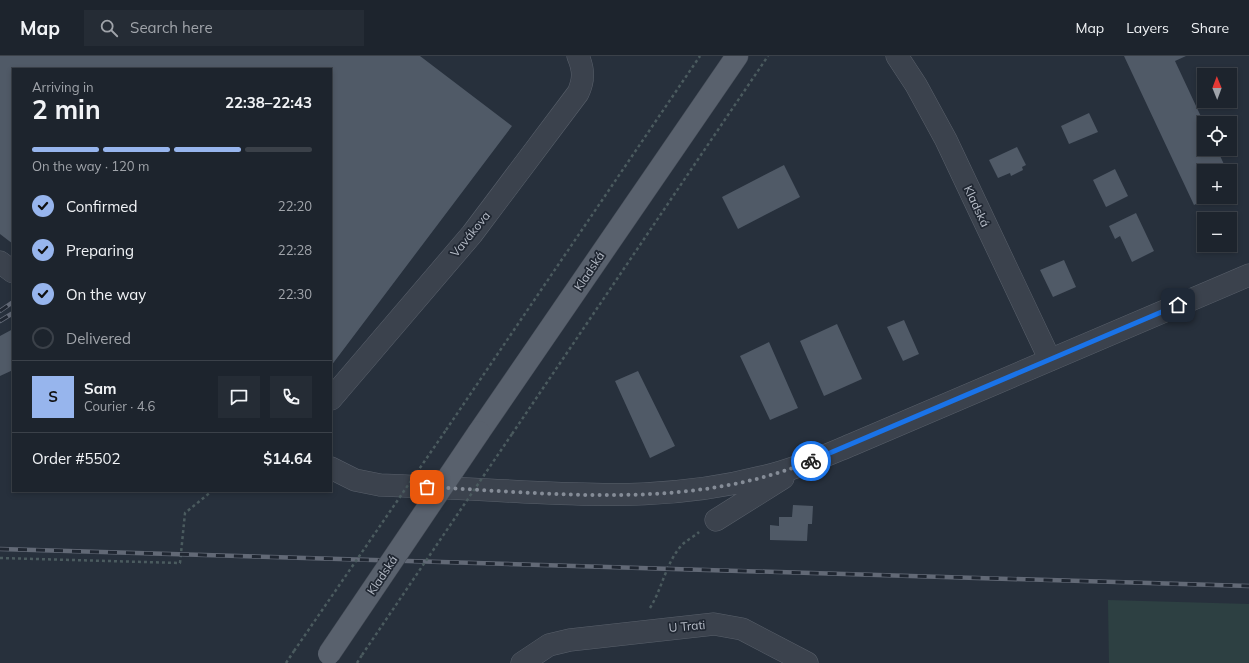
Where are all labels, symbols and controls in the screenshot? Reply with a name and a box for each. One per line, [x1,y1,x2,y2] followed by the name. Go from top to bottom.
[84,10,364,46] search box
[20,16,60,40] text: Map
[98,17,120,39] icon: search
[130,18,213,37] text: Search here
[1075,19,1104,37] text: Map
[1126,19,1169,37] text: Layers
[1191,19,1229,37] text: Share
[1197,68,1237,108] north arrow
[1197,68,1237,252] map controls
[32,79,94,95] text: Arriving in
[32,93,101,126] text: 2 min
[225,93,312,112] text: 22:38–22:43
[1197,116,1237,156] button: locate
[32,158,149,174] text: On the way · 120 m
[1197,164,1237,204] button: +
[961,183,993,229] street label: Kladská
[32,195,54,217] icon: check
[66,197,137,216] text: Confirmed
[278,198,312,214] text: 22:20
[447,208,493,260] street label: Vavákova
[1197,212,1237,252] button: −
[32,239,54,261] icon: check
[66,241,134,260] text: Preparing
[278,242,312,258] text: 22:28
[570,248,608,294] street label: Kladská
[32,283,54,305] icon: check
[66,285,146,304] text: On the way
[278,286,312,302] text: 22:30
[1161,288,1195,322] pin
[1167,294,1189,316] icon: home
[66,329,131,348] text: Delivered
[218,376,260,418] button: chat
[270,376,312,418] button: phone
[84,379,116,398] text: Sam
[48,387,58,406] text: S
[84,398,155,414] text: Courier · 4.6
[791,441,831,481] courier
[32,449,120,468] text: Order #5502
[263,449,312,468] text: $14.64
[800,450,822,472] icon: bike
[410,470,444,504] pin
[416,476,438,498] icon: bag
[363,552,401,598] street label: Kladská
[668,617,706,635] street label: U Trati

